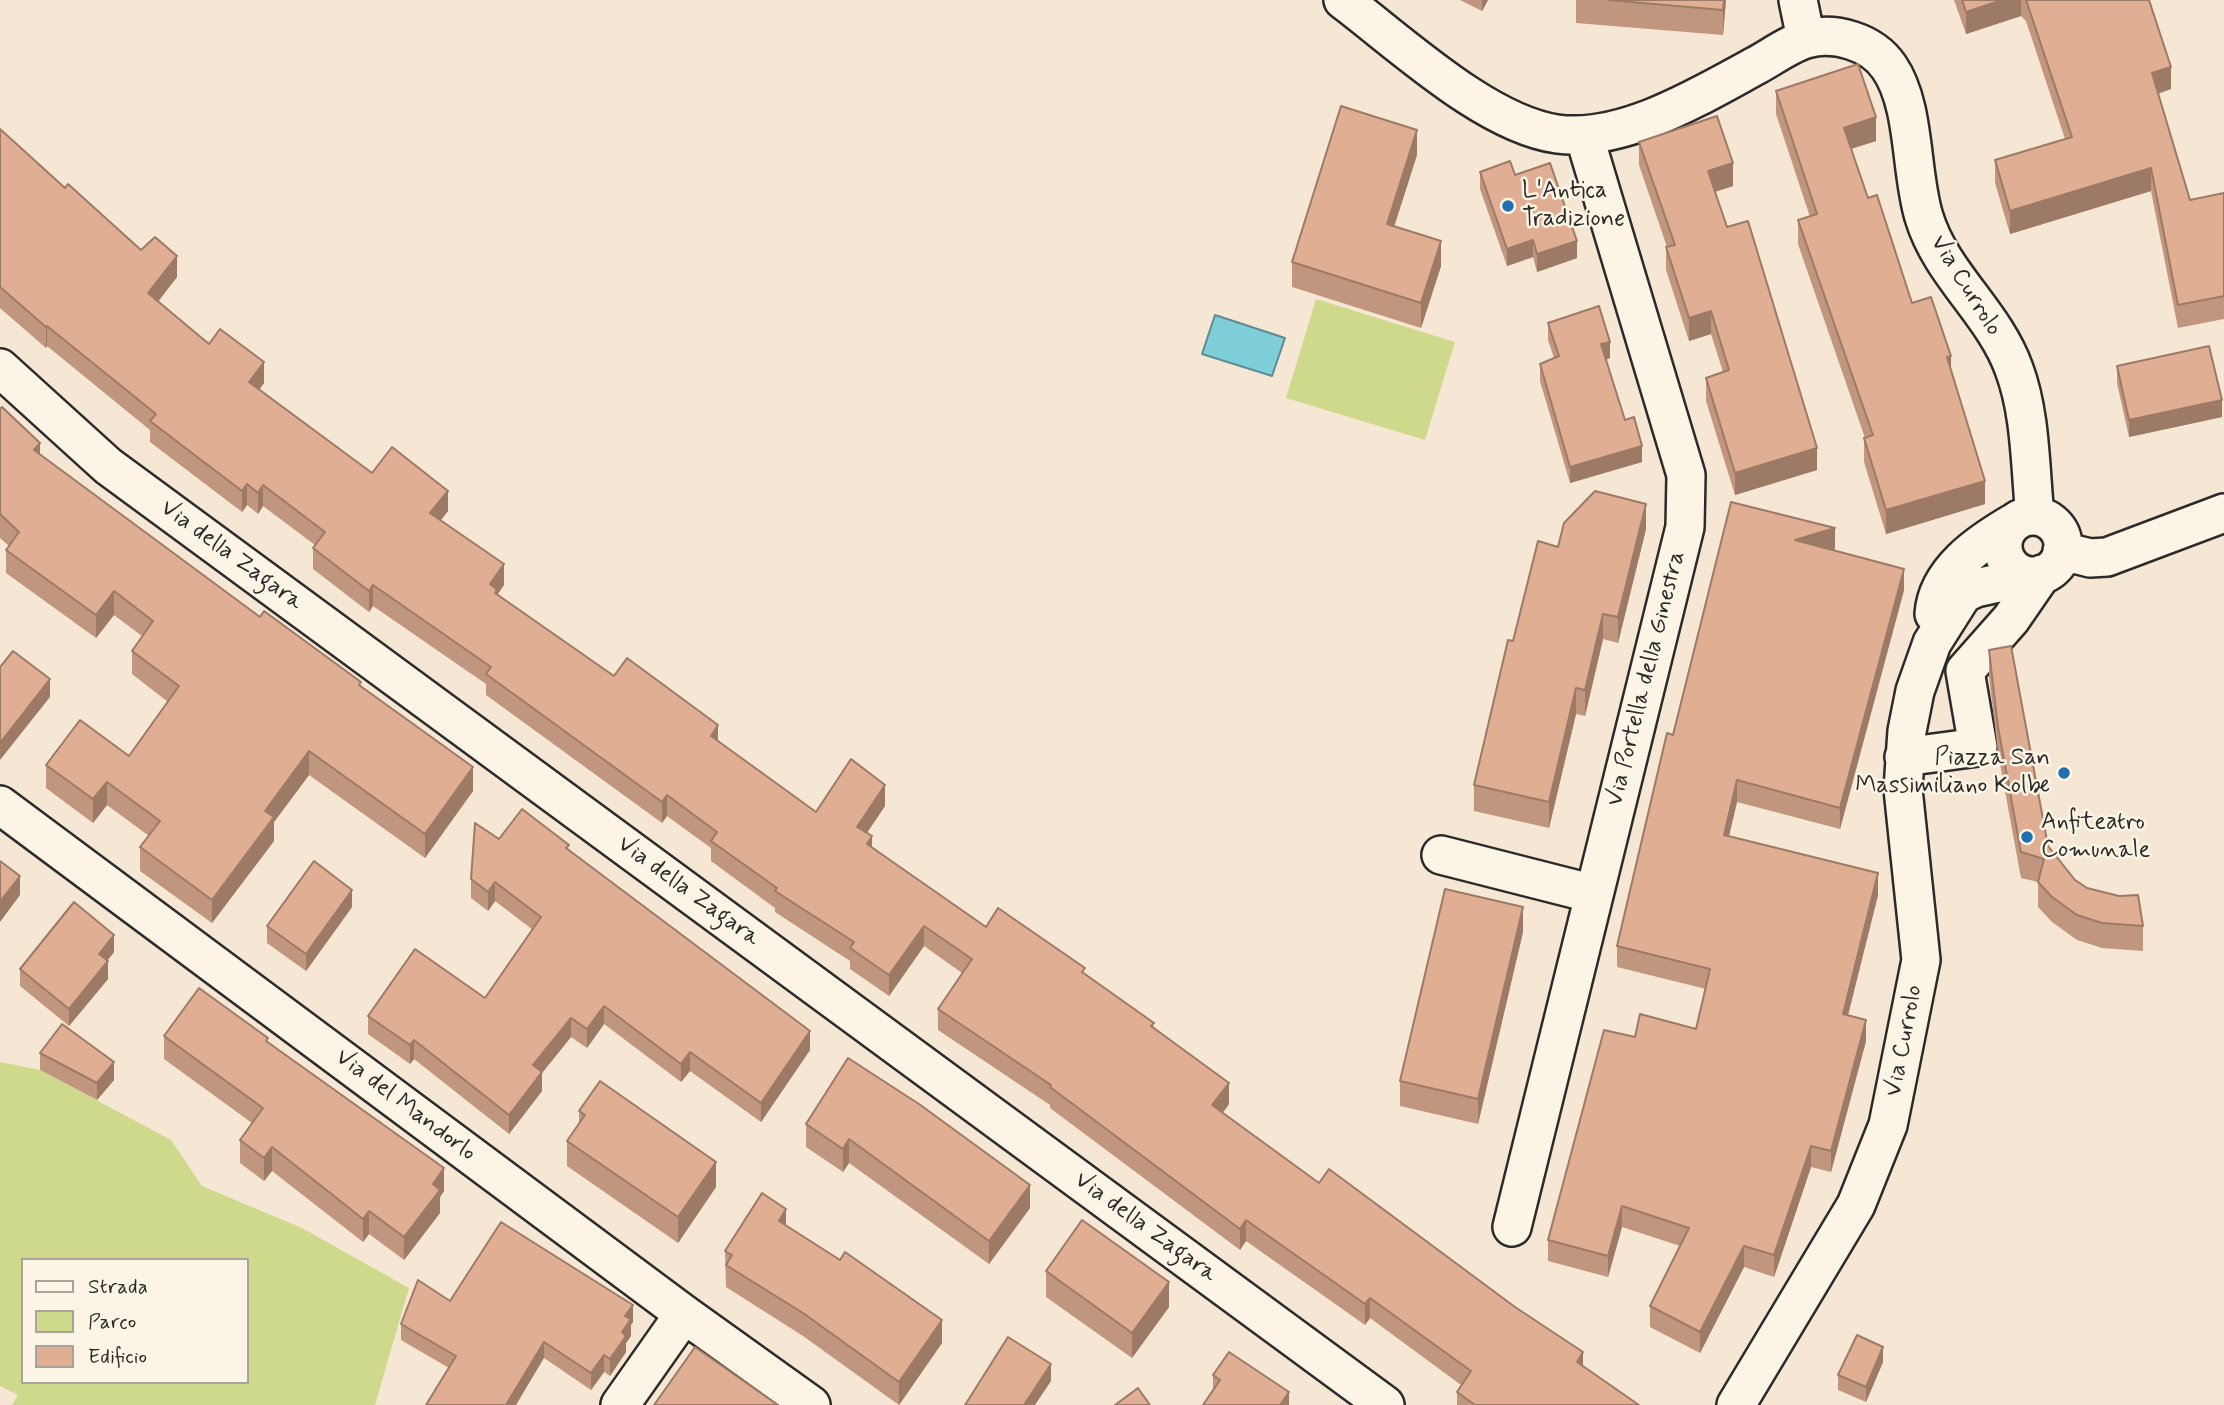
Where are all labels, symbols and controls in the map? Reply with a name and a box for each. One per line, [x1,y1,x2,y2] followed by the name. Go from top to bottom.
[1522,178,1625,234] place label: L'Antica Tradizione
[1500,198,1516,214] marker: L'Antica Tradizione
[1923,230,2007,342] street label: Via Currolo
[154,495,308,617] street label: Via della Zagara
[1601,548,1693,810] street label: Via Portella della Ginestra
[1855,745,2050,801] place label: Piazza San Massimiliano Kolbe
[2056,765,2072,781] marker: Piazza San Massimiliano Kolbe
[2041,809,2150,865] place label: Anfiteatro Comunale
[2019,829,2035,845] marker: Anfiteatro Comunale
[611,831,765,953] street label: Via della Zagara
[1880,983,1930,1099] street label: Via Currolo
[329,1044,481,1168] street label: Via del Mandorlo
[1068,1167,1222,1289] street label: Via della Zagara
[21,1258,248,1384] legend
[88,1273,148,1301] text: Strada
[88,1308,136,1336] text: Parco
[88,1343,147,1371] text: Edificio

